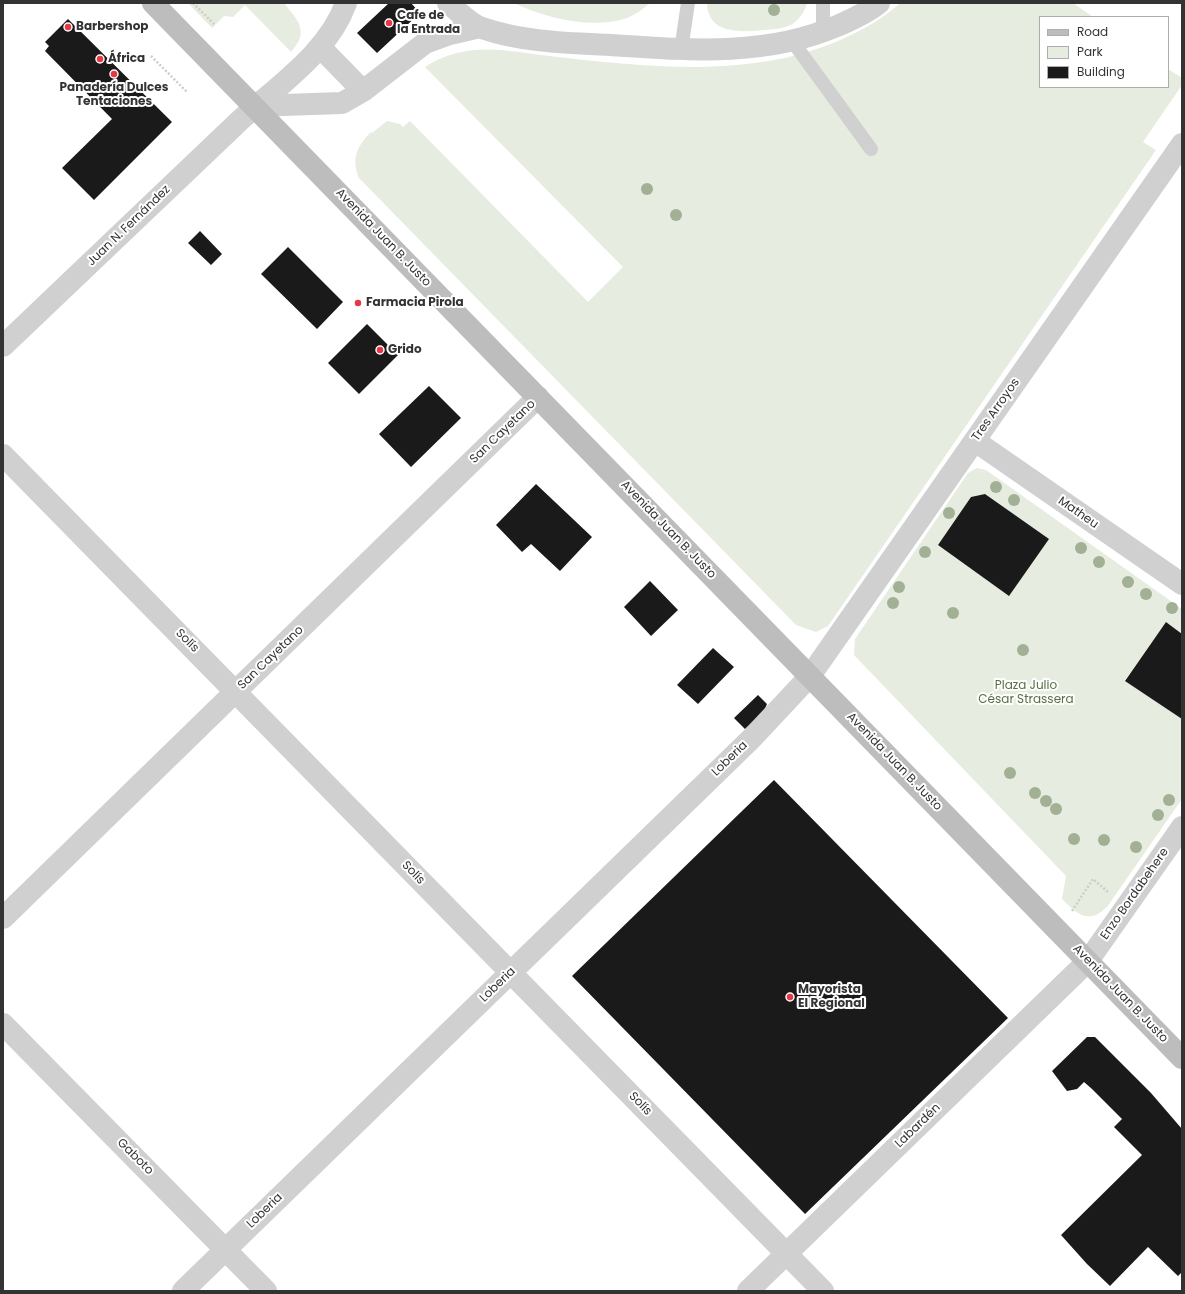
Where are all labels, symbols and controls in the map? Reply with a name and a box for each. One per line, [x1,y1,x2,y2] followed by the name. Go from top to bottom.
[397,9,460,37] place label: Cafe de la Entrada
[1039,16,1169,88] legend
[384,18,394,28] marker: Cafe de la Entrada
[76,20,148,34] place label: Barbershop
[63,22,73,32] marker: Barbershop
[1077,23,1108,40] text: Road
[1077,43,1103,60] text: Park
[108,52,145,66] place label: África
[95,54,105,64] marker: África
[1077,63,1125,80] text: Building
[109,69,119,79] marker: Panadería Dulces Tentaciones
[60,81,168,109] place label: Panadería Dulces Tentaciones
[85,183,173,269] street label: Juan N. Fernández
[332,186,434,290] street label: Avenida Juan B. Justo
[366,296,464,310] place label: Farmacia Pirola
[353,298,363,308] marker: Farmacia Pirola
[388,343,422,357] place label: Grido
[375,345,385,355] marker: Grido
[969,376,1023,444] street label: Tres Arroyos
[467,397,539,467] street label: San Cayetano
[617,478,719,582] street label: Avenida Juan B. Justo
[1055,494,1101,532] street label: Matheu
[235,623,307,693] street label: San Cayetano
[172,626,202,656] street label: Solís
[978,679,1074,707] park label: Plaza Julio César Strassera
[843,710,945,814] street label: Avenida Juan B. Justo
[709,739,751,779] street label: Loberia
[1098,845,1172,943] street label: Enzo Bordabehere
[398,858,428,888] street label: Solís
[1069,942,1171,1046] street label: Avenida Juan B. Justo
[477,965,519,1005] street label: Loberia
[798,983,865,1011] place label: Mayorista El Regional
[785,992,795,1002] marker: Mayorista El Regional
[625,1089,655,1119] street label: Solís
[892,1101,944,1151] street label: Labardén
[114,1136,156,1178] street label: Gaboto
[244,1191,286,1231] street label: Loberia

